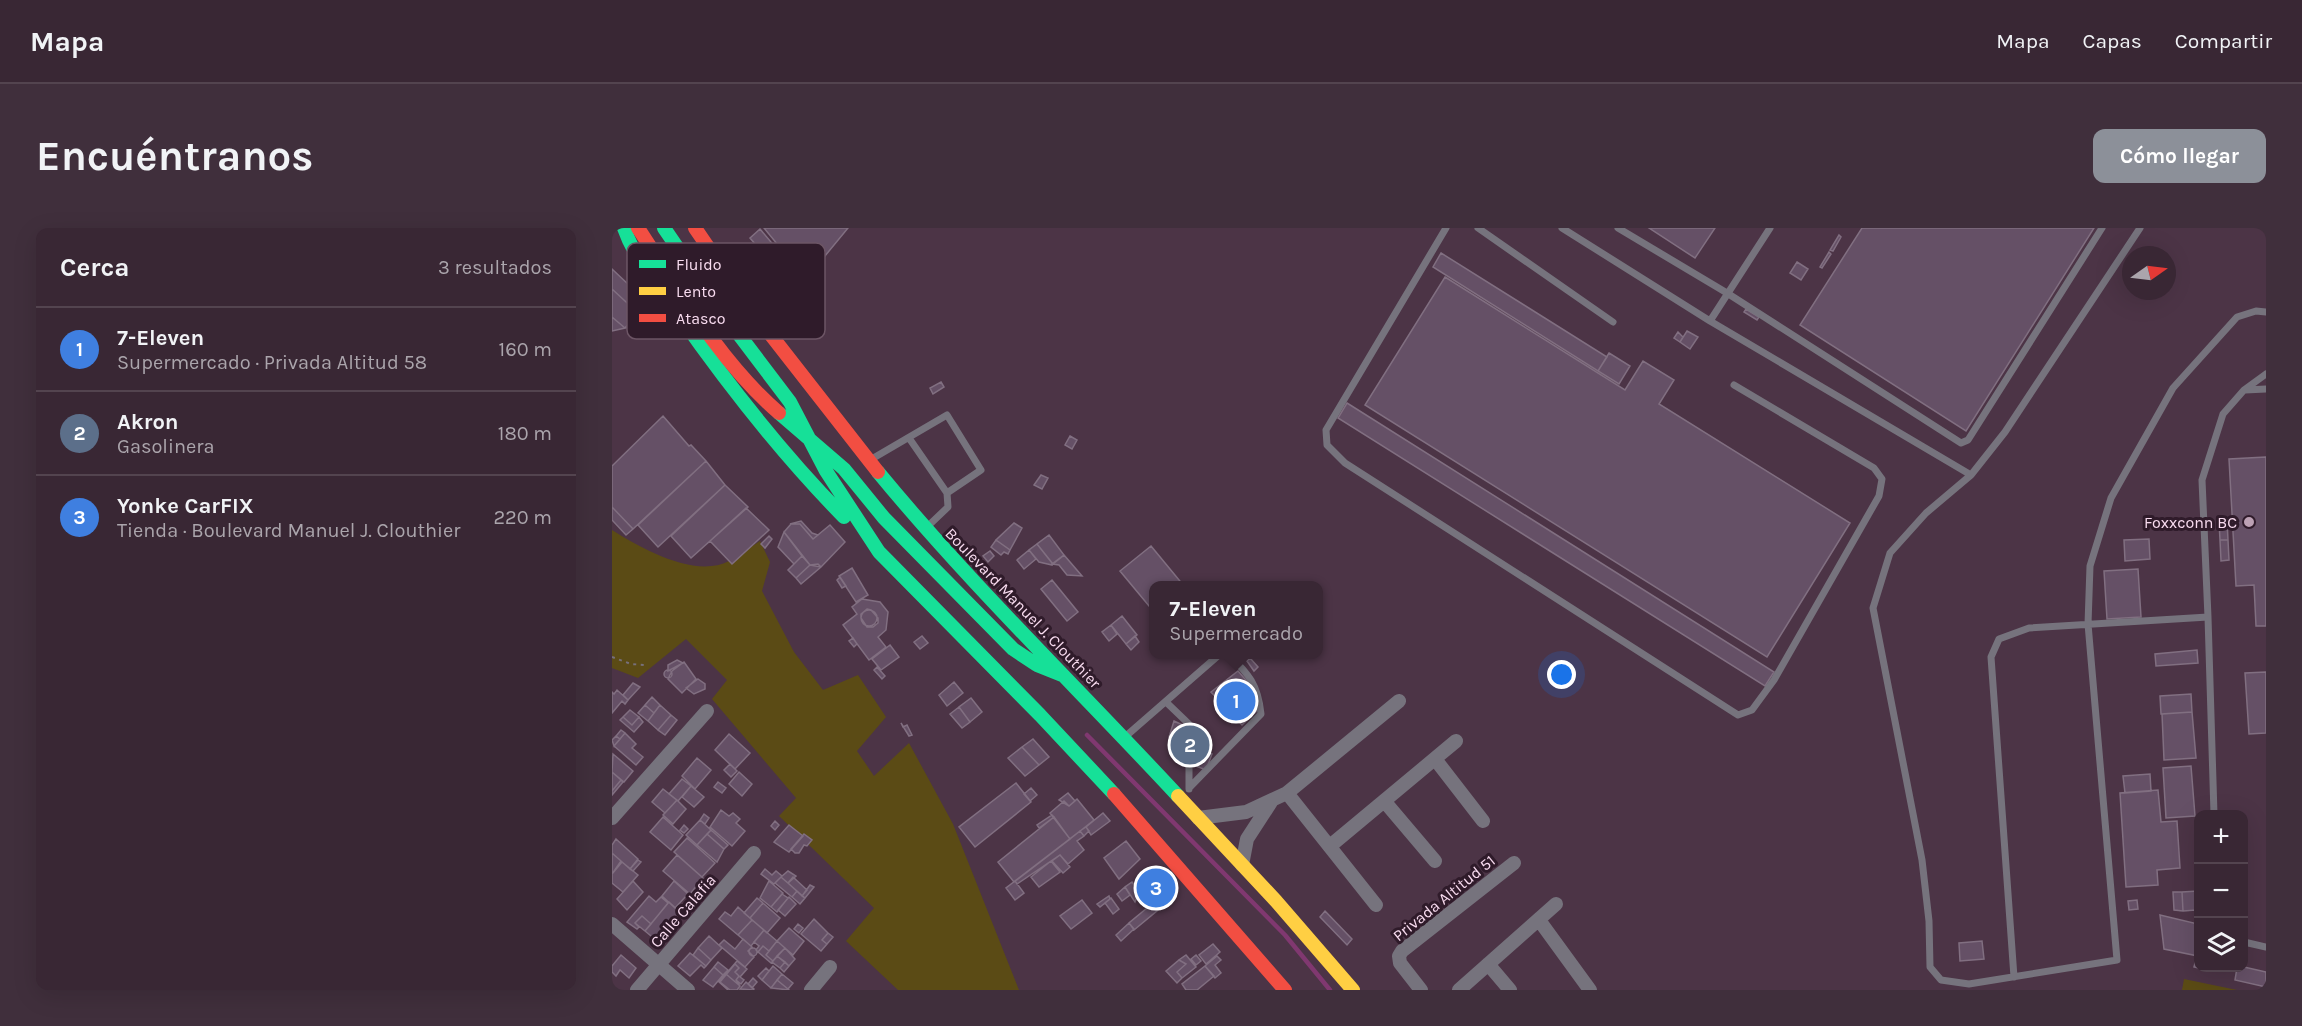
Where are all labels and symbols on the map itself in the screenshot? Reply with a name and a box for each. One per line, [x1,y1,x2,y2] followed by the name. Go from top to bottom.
[627,243,825,339] legend
[2122,246,2176,300] north arrow
[676,255,722,274] text: Fluido
[676,282,716,301] text: Lento
[676,309,725,328] text: Atasco
[2144,513,2237,532] place label: Foxxconn BC
[2242,515,2256,529] marker: Foxxconn BC
[941,524,1105,692] street label: Boulevard Manuel J. Clouthier
[1547,660,1576,689] your location
[1216,678,1256,724] pin: 1
[1170,722,1210,768] pin: 2
[1389,851,1499,945] street label: Privada Altitud 51
[1136,866,1176,910] pin: 3
[646,871,720,951] street label: Calle Calafia

